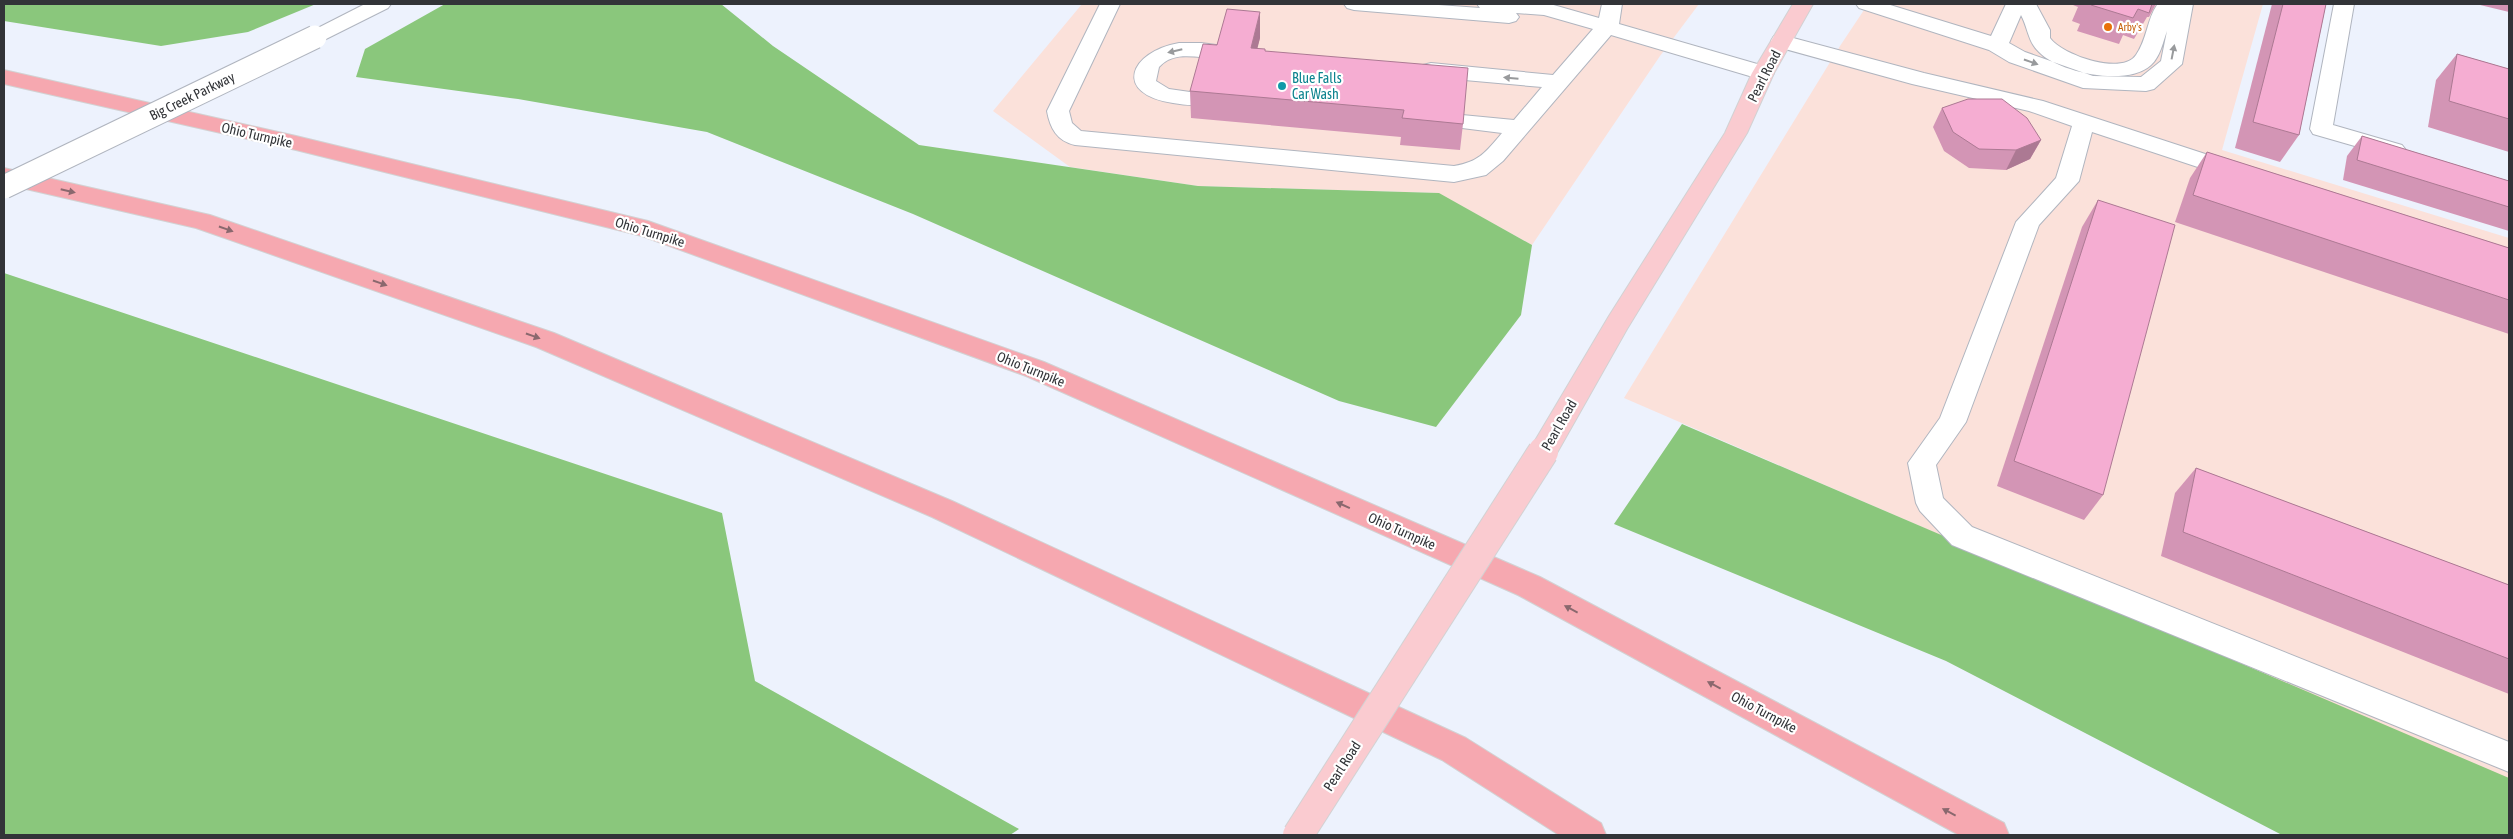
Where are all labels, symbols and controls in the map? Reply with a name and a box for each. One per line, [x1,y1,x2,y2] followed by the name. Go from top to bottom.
[2102,21,2114,33] marker: Arby's
[2118,21,2142,33] place label: Arby's
[2170,43,2178,59] one-way arrow
[1167,47,1182,55] one-way arrow
[1744,47,1784,105] street label: Pearl Road
[2024,59,2039,67] one-way arrow
[147,68,237,124] street label: Big Creek Parkway
[1292,70,1342,102] place label: Blue Falls Car Wash
[1502,74,1518,82] one-way arrow
[1276,80,1288,92] marker: Blue Falls Car Wash
[220,119,294,151] street label: Ohio Turnpike
[61,187,77,195] one-way arrow
[613,214,687,250] street label: Ohio Turnpike
[219,226,234,234] one-way arrow
[372,280,387,287] one-way arrow
[526,332,541,340] one-way arrow
[995,348,1067,390] street label: Ohio Turnpike
[1538,397,1580,453] street label: Pearl Road
[1336,500,1350,508] one-way arrow
[1366,509,1438,553] street label: Ohio Turnpike
[1564,604,1577,613] one-way arrow
[1707,681,1720,690] one-way arrow
[1728,688,1800,736] street label: Ohio Turnpike
[1320,738,1364,794] street label: Pearl Road
[1942,808,1957,816] one-way arrow

